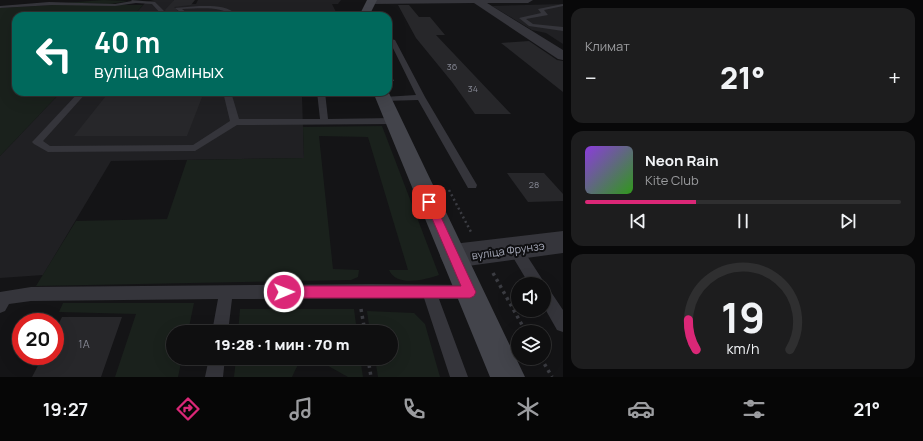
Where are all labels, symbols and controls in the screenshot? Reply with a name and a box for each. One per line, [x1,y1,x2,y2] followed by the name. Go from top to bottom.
[94,23,160,61] text: 40 m
[28,28,80,80] icon: left
[585,37,630,55] text: Климат
[720,57,765,98] text: 21°
[94,59,224,83] text: вуліца Фаміных
[447,60,458,73] house number: 36
[585,63,597,93] text: −
[888,63,901,93] text: +
[468,82,478,95] house number: 34
[645,150,719,171] text: Neon Rain
[645,171,699,189] text: Kite Club
[529,178,539,191] house number: 28
[412,185,446,219] pin
[418,191,440,213] icon: arrive
[627,210,649,232] icon: previous
[732,210,754,232] icon: pause
[837,210,859,232] icon: next
[471,237,545,263] street label: вуліца Фрунзэ
[263,271,305,313] position arrow
[511,277,551,365] map controls
[511,277,551,317] button: sound
[721,288,765,344] text: 19
[12,313,64,365] speed limit sign: 20
[511,325,551,365] button: layers
[215,334,349,355] text: 19:28 · 1 мин · 70 m
[78,336,90,351] house number: 1А
[726,338,760,357] text: km/h
[174,395,202,423] icon: directions
[287,395,315,423] icon: music
[400,395,428,423] icon: phone
[514,395,542,423] icon: climate
[627,395,655,423] icon: car
[740,395,768,423] icon: filters
[43,397,88,421] text: 19:27
[854,397,880,421] text: 21°

